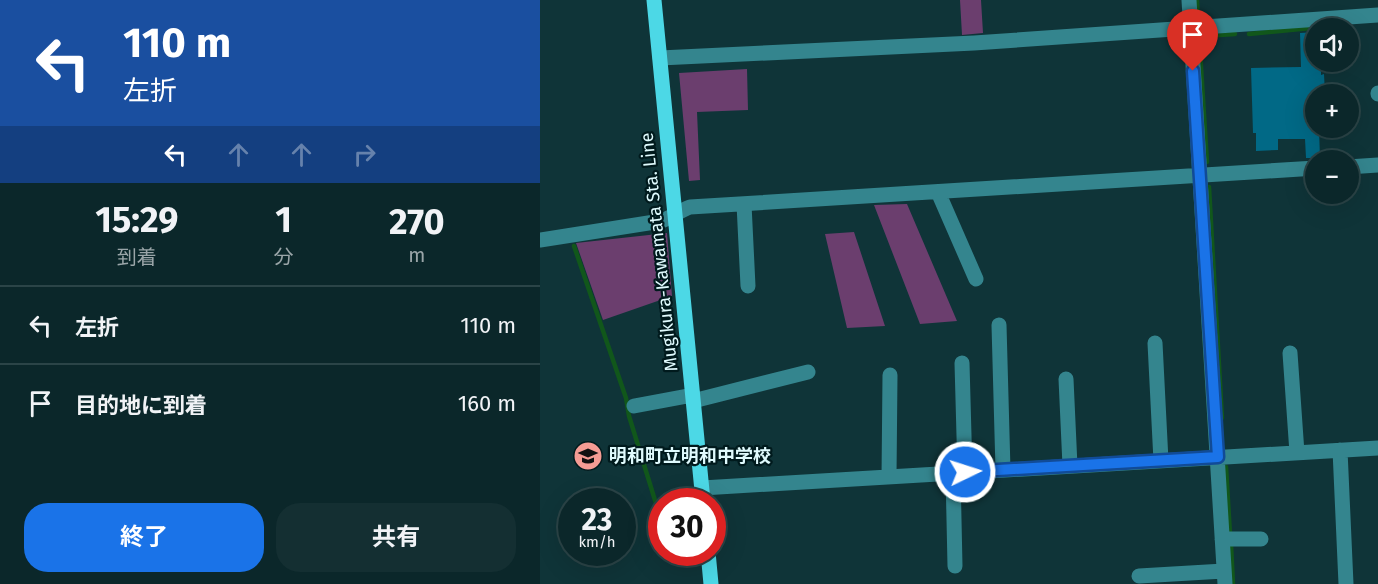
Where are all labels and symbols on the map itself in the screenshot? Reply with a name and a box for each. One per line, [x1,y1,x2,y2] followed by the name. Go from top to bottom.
[1167,9,1218,71] pin
[636,132,682,372] street label: Mugikura-Kawamata Sta. Line
[572,440,604,472] school or university icon: 明和町立明和中学校
[933,440,997,504] position arrow
[609,445,771,467] place label: 明和町立明和中学校
[648,488,726,566] speed limit sign: 30

